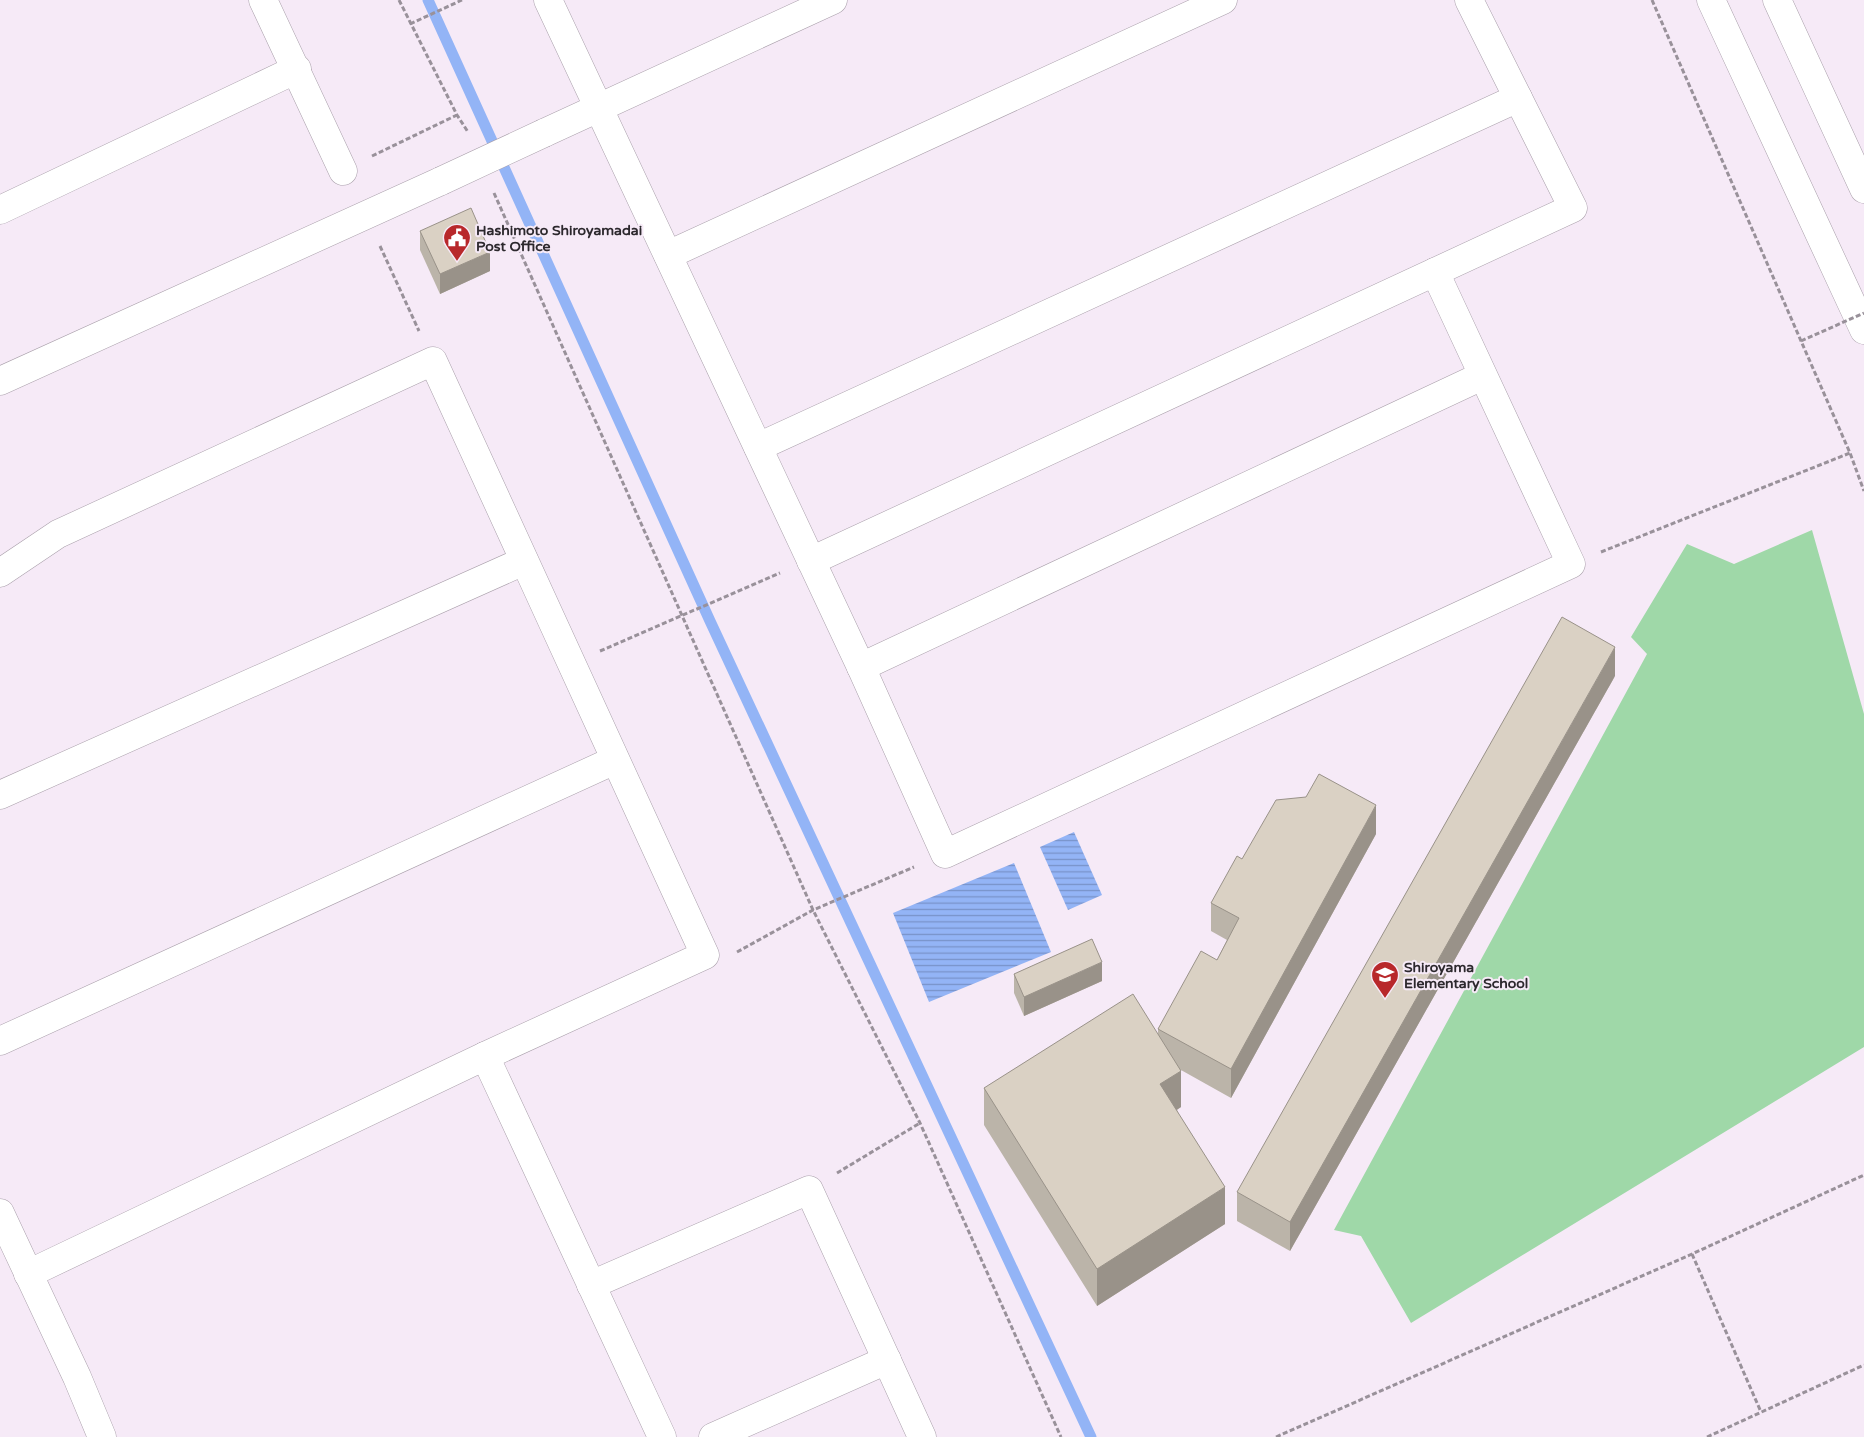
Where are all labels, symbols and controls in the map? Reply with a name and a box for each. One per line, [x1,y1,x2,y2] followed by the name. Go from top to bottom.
[476,222,642,255] place label: Hashimoto Shiroyamadai Post Office
[442,223,472,262] public building icon: Hashimoto Shiroyamadai Post Office
[1404,959,1528,992] place label: Shiroyama Elementary School
[1370,960,1400,999] school or university icon: Shiroyama Elementary School

